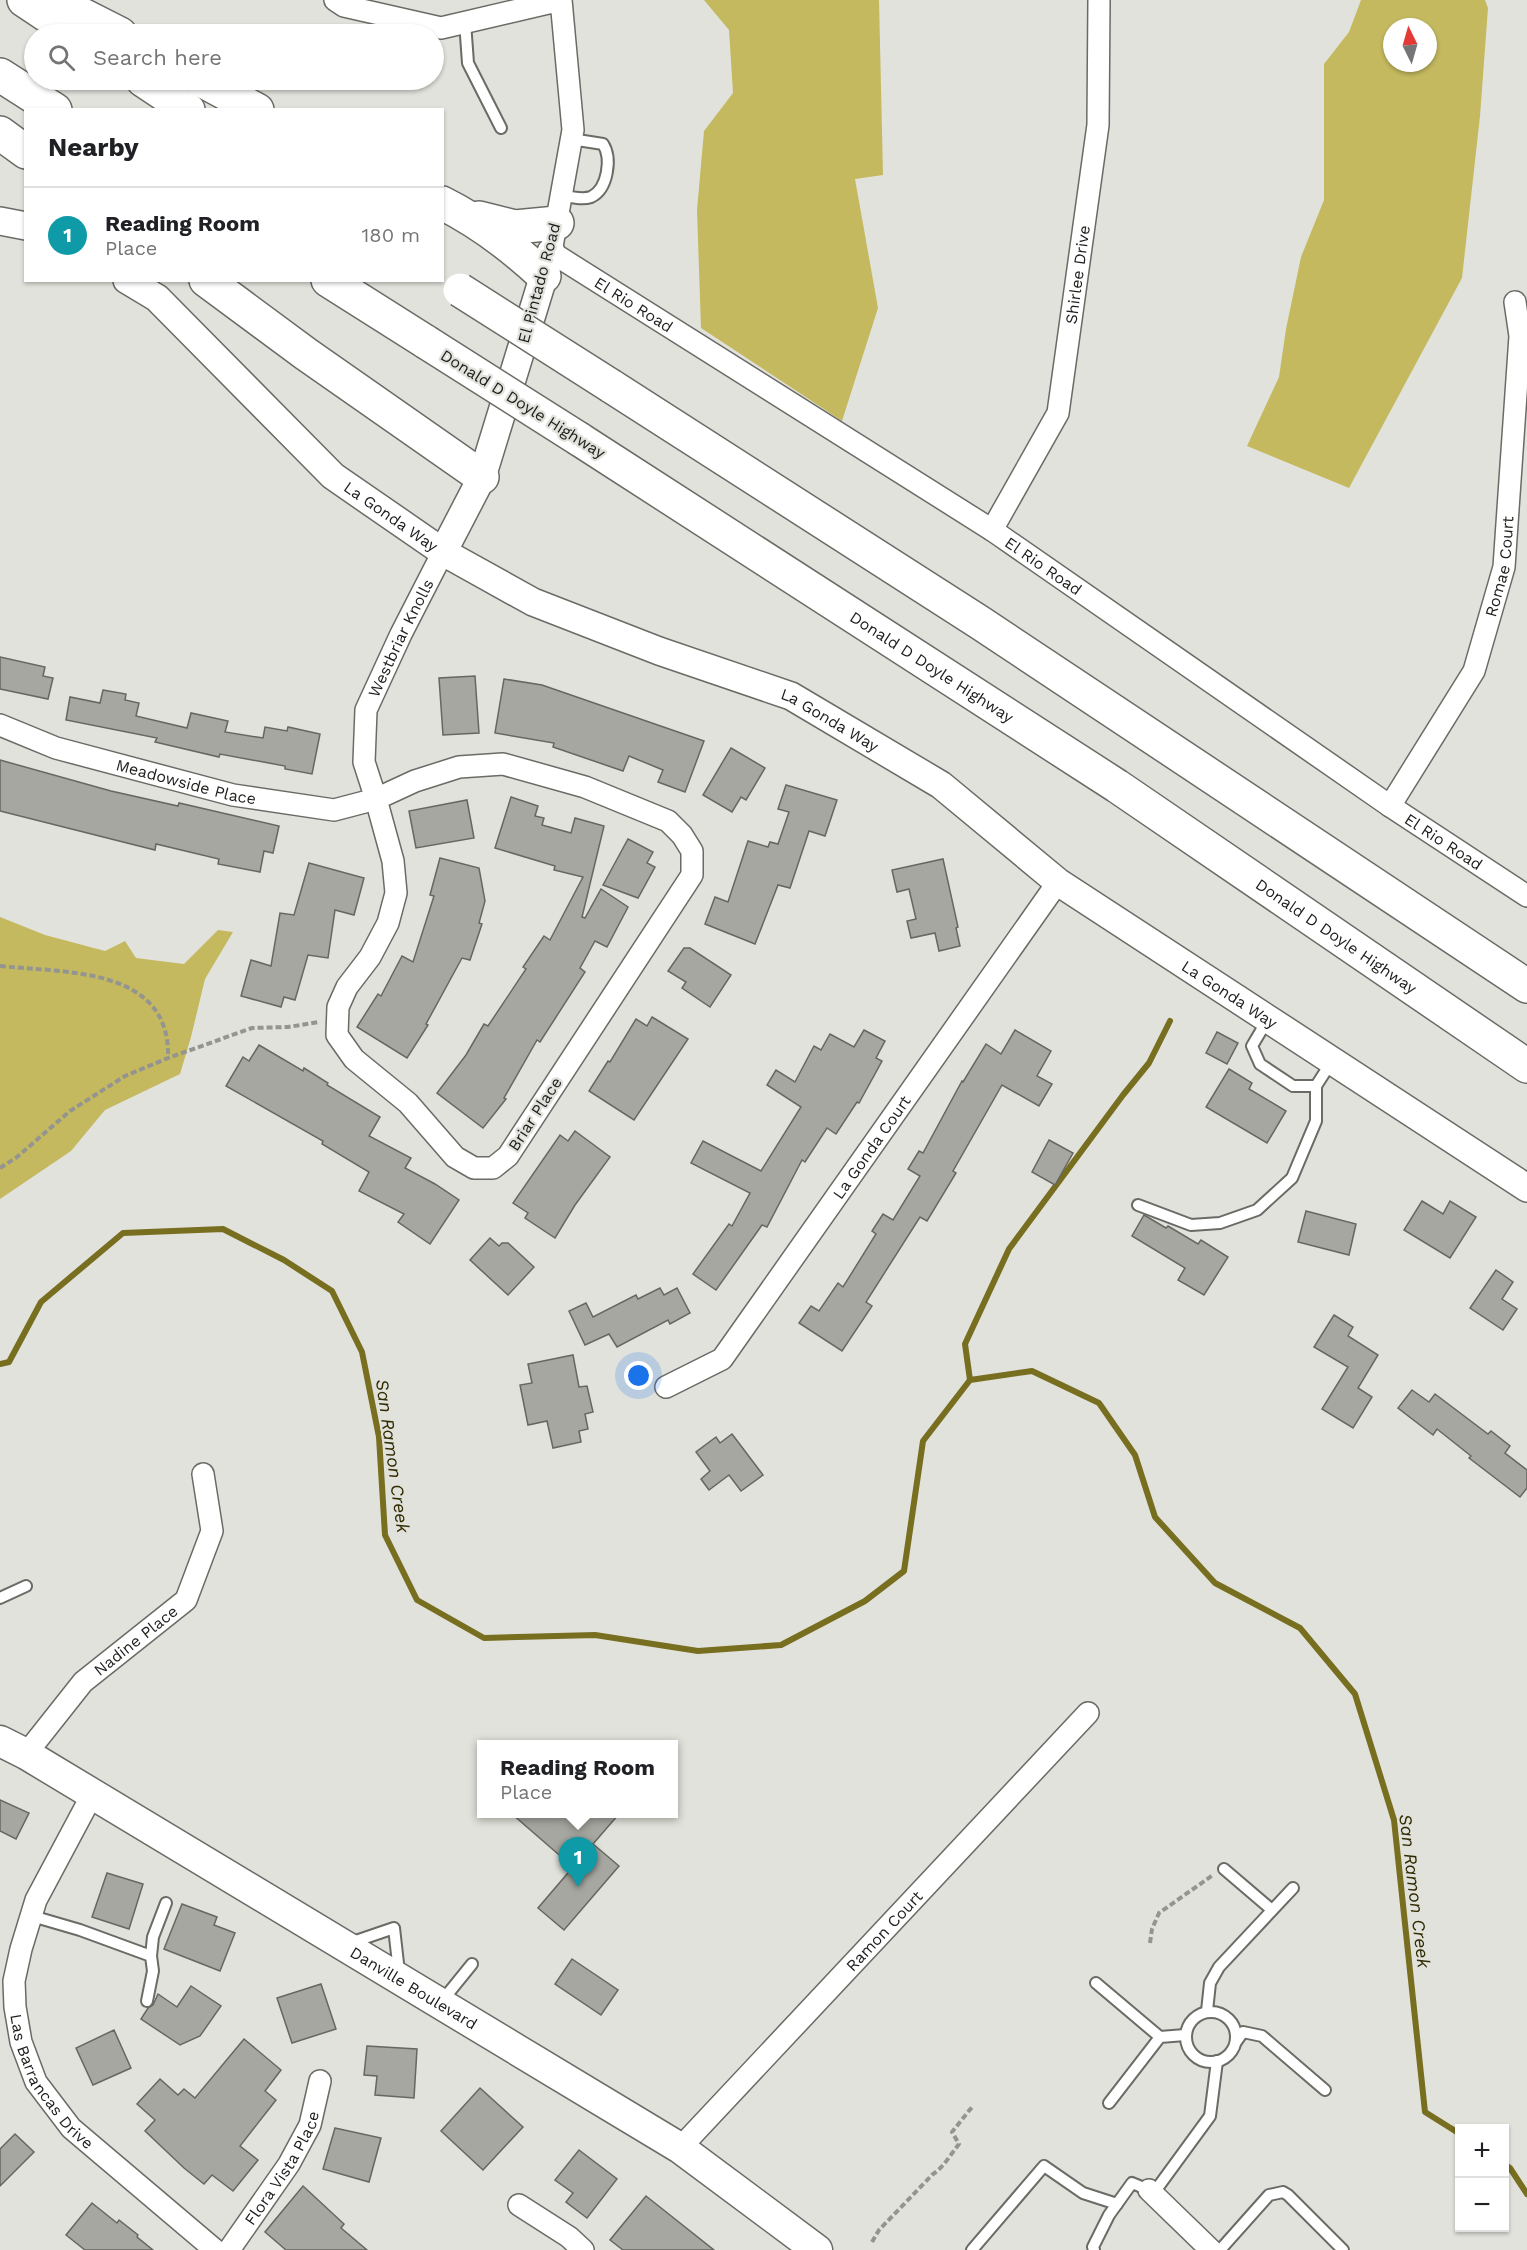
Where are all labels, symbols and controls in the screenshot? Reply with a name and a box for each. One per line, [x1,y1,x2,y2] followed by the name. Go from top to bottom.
[1383,18,1437,72] north arrow
[24,24,444,90] search box
[45,41,78,74] icon: search
[93,45,222,70] text: Search here
[48,132,139,162] text: Nearby
[105,211,260,236] text: Reading Room
[514,221,564,345] street label: El Pintado Road
[63,223,72,247] text: 1
[362,223,420,247] text: 180 m
[1061,224,1093,325] street label: Shirlee Drive
[105,236,157,260] text: Place
[591,272,677,336] street label: El Rio Road
[437,345,609,463] street label: Donald D Doyle Highway
[340,477,443,556] street label: La Gonda Way
[1481,515,1517,619] street label: Romae Court
[1002,533,1085,599] street label: El Rio Road
[364,576,437,700] street label: Westbriar Knolls
[847,607,1018,727] street label: Donald D Doyle Highway
[779,684,883,756] street label: La Gonda Way
[114,755,257,808] street label: Meadowside Place
[1401,809,1486,874] street label: El Rio Road
[1252,874,1421,998] street label: Donald D Doyle Highway
[1178,956,1282,1033] street label: La Gonda Way
[504,1074,566,1154] street label: Briar Place
[828,1091,915,1202] street label: La Gonda Court
[624,1361,653,1390] your location
[372,1378,414,1535] water label: San Ramon Creek
[90,1601,181,1679] street label: Nadine Place
[477,1740,678,1818] popup
[500,1755,655,1780] text: Reading Room
[500,1780,552,1804] text: Place
[1395,1813,1435,1970] water label: San Ramon Creek
[558,1838,598,1887] pin: 1
[842,1886,926,1975] street label: Ramon Court
[347,1942,481,2033] street label: Danville Boulevard
[7,2012,98,2153] street label: Las Barrancas Drive
[240,2109,322,2228] street label: Flora Vista Place
[1455,2124,1509,2232] map controls
[1455,2124,1509,2178] button: +
[1455,2178,1509,2232] button: −

